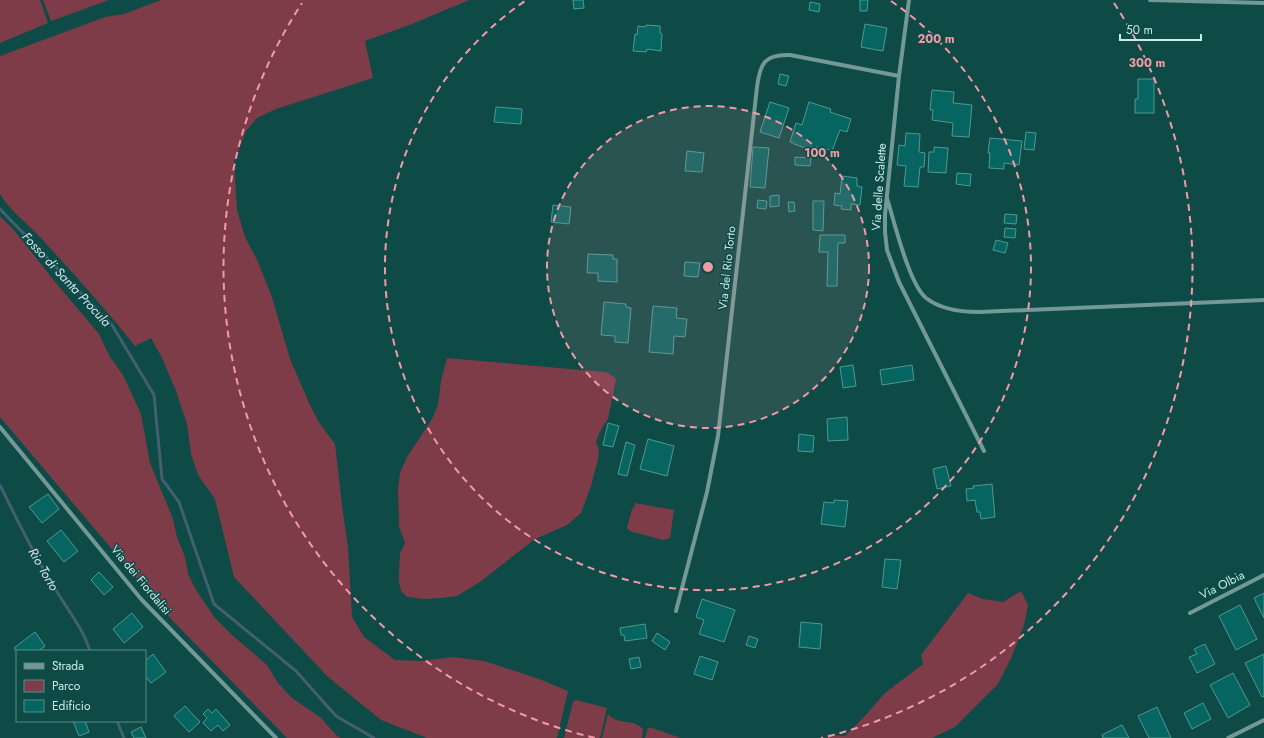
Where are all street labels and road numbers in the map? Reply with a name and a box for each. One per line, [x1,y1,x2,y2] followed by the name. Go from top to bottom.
[867,143,891,231] street label: Via delle Scalette
[714,225,740,311] street label: Via del Rio Torto
[106,541,176,619] street label: Via dei Fiordalisi
[1196,566,1248,604] street label: Via Olbia

